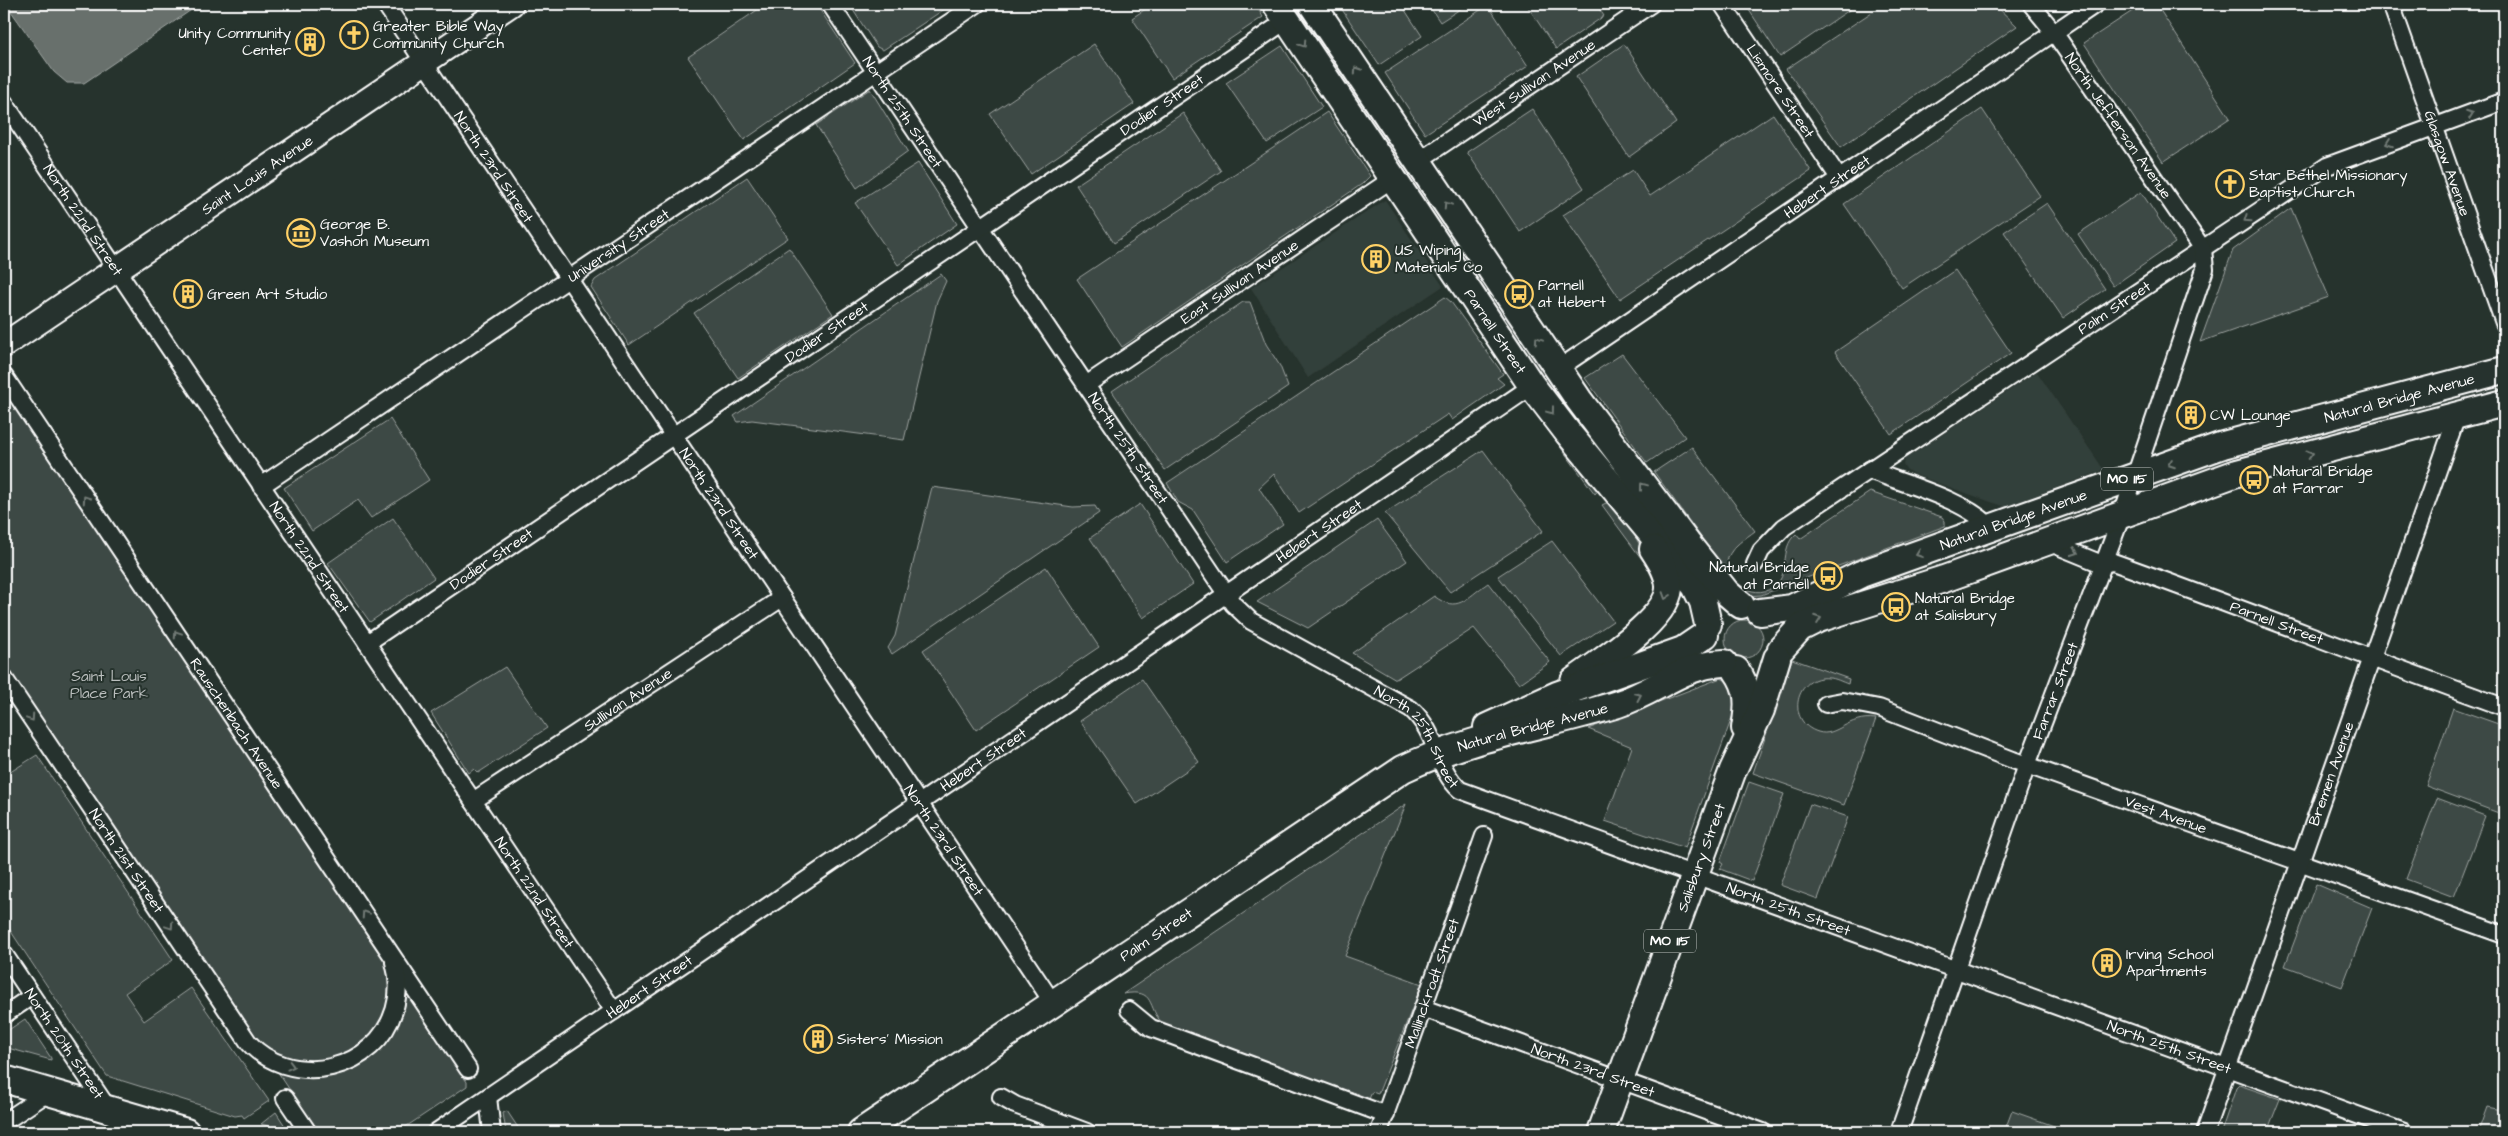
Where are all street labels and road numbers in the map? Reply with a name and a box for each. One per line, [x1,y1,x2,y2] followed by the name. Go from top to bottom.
[1469,34,1600,132] street label: West Sullivan Avenue
[1741,40,1820,142] street label: Lismore Street
[2059,49,2177,203] street label: North Jefferson Avenue
[857,52,948,172] street label: North 25th Street
[1116,69,1208,141] street label: Dodier Street
[449,107,539,227] street label: North 23rd Street
[2419,107,2476,219] street label: Glasgow Avenue
[197,130,317,220] street label: Saint Louis Avenue
[1779,150,1874,223] street label: Hebert Street
[38,160,128,280] street label: North 22nd Street
[563,203,674,287] street label: University Street
[1176,234,1303,329] street label: East Sullivan Avenue
[2074,276,2155,339] street label: Palm Street
[1459,285,1531,378] street label: Parnell Street
[781,296,873,368] street label: Dodier Street
[2322,368,2477,428] street label: Natural Bridge Avenue
[1083,388,1173,508] street label: North 25th Street
[674,444,764,564] street label: North 23rd Street
[2101,468,2153,490] road number: MO 115
[1937,484,2090,556] street label: Natural Bridge Avenue
[1271,494,1366,568] street label: Hebert Street
[264,497,354,617] street label: North 22nd Street
[445,523,537,595] street label: Dodier Street
[2227,595,2326,650] street label: Parnell Street
[2027,639,2083,743] street label: Farrar Street
[185,654,288,793] street label: Rauschenbach Avenue
[579,663,676,736] street label: Sullivan Avenue
[1370,680,1464,793] street label: North 25th Street
[1455,697,1610,757] street label: Natural Bridge Avenue
[2303,719,2359,829] street label: Bremen Avenue
[936,723,1031,796] street label: Hebert Street
[899,780,989,900] street label: North 23rd Street
[2122,790,2210,839] street label: Vest Avenue
[1672,800,1730,915] street label: Salisbury Street
[84,804,169,917] street label: North 21st Street
[489,833,580,952] street label: North 22nd Street
[1723,877,1853,941] street label: North 25th Street
[1115,902,1197,966] street label: Palm Street
[1399,915,1464,1051] street label: Mallinckrodt Street
[1644,929,1696,952] road number: MO 115
[602,950,697,1024] street label: Hebert Street
[19,984,109,1103] street label: North 20th Street
[2104,1015,2234,1079] street label: North 25th Street
[1528,1038,1658,1102] street label: North 23rd Street

